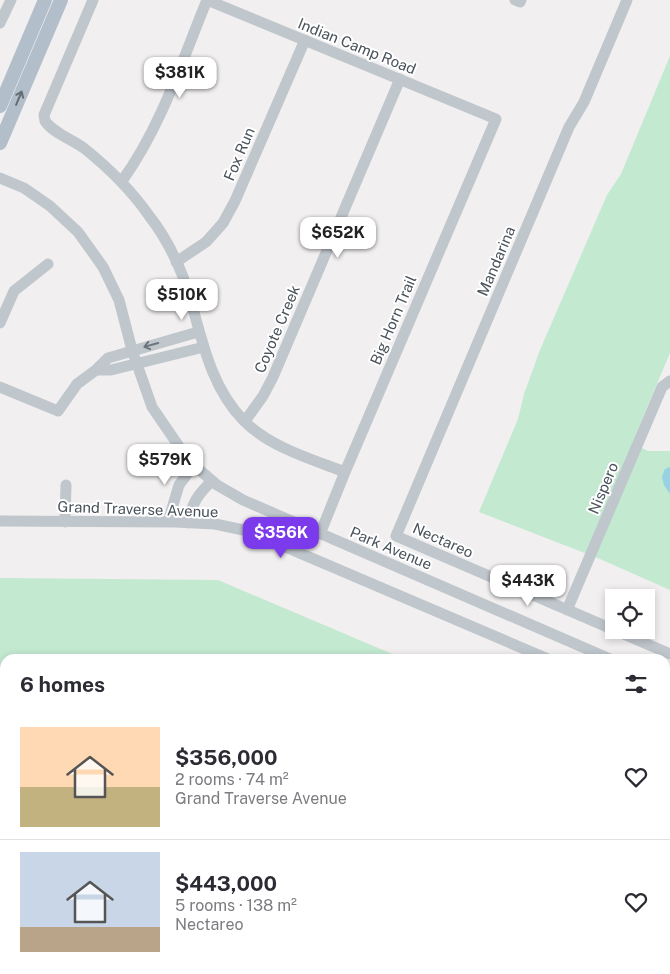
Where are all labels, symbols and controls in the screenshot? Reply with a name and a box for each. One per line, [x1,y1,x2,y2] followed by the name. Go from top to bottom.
[296,15,418,77] street label: Indian Camp Road
[145,56,215,99] pin: $381K
[155,63,205,82] text: $381K
[15,91,25,106] one-way arrow
[220,125,258,183] street label: Fox Run
[303,216,373,259] pin: $652K
[311,223,365,242] text: $652K
[474,224,518,298] street label: Mandarina
[367,273,419,367] street label: Big Horn Trail
[147,278,217,321] pin: $510K
[251,282,303,376] street label: Coyote Creek
[157,285,207,304] text: $510K
[144,341,160,350] one-way arrow
[130,444,200,486] pin: $579K
[138,450,192,469] text: $579K
[585,460,621,516] street label: Nispero
[57,498,219,520] street label: Grand Traverse Avenue
[246,516,316,559] pin: $356K
[410,519,476,561] street label: Nectareo
[254,523,308,542] text: $356K
[348,523,434,573] street label: Park Avenue
[493,564,563,607] pin: $443K
[501,571,555,590] text: $443K
[605,589,655,639] map controls
[605,589,655,639] button: locate
[622,670,650,698] icon: filters
[20,672,105,697] text: 6 homes
[175,745,278,770] text: $356,000
[60,747,120,807] icon: home
[622,763,650,791] icon: heart
[175,770,289,789] text: 2 rooms · 74 m²
[175,789,347,808] text: Grand Traverse Avenue
[175,871,277,896] text: $443,000
[60,872,120,932] icon: home
[622,888,650,916] icon: heart
[175,896,297,915] text: 5 rooms · 138 m²
[175,915,244,934] text: Nectareo

